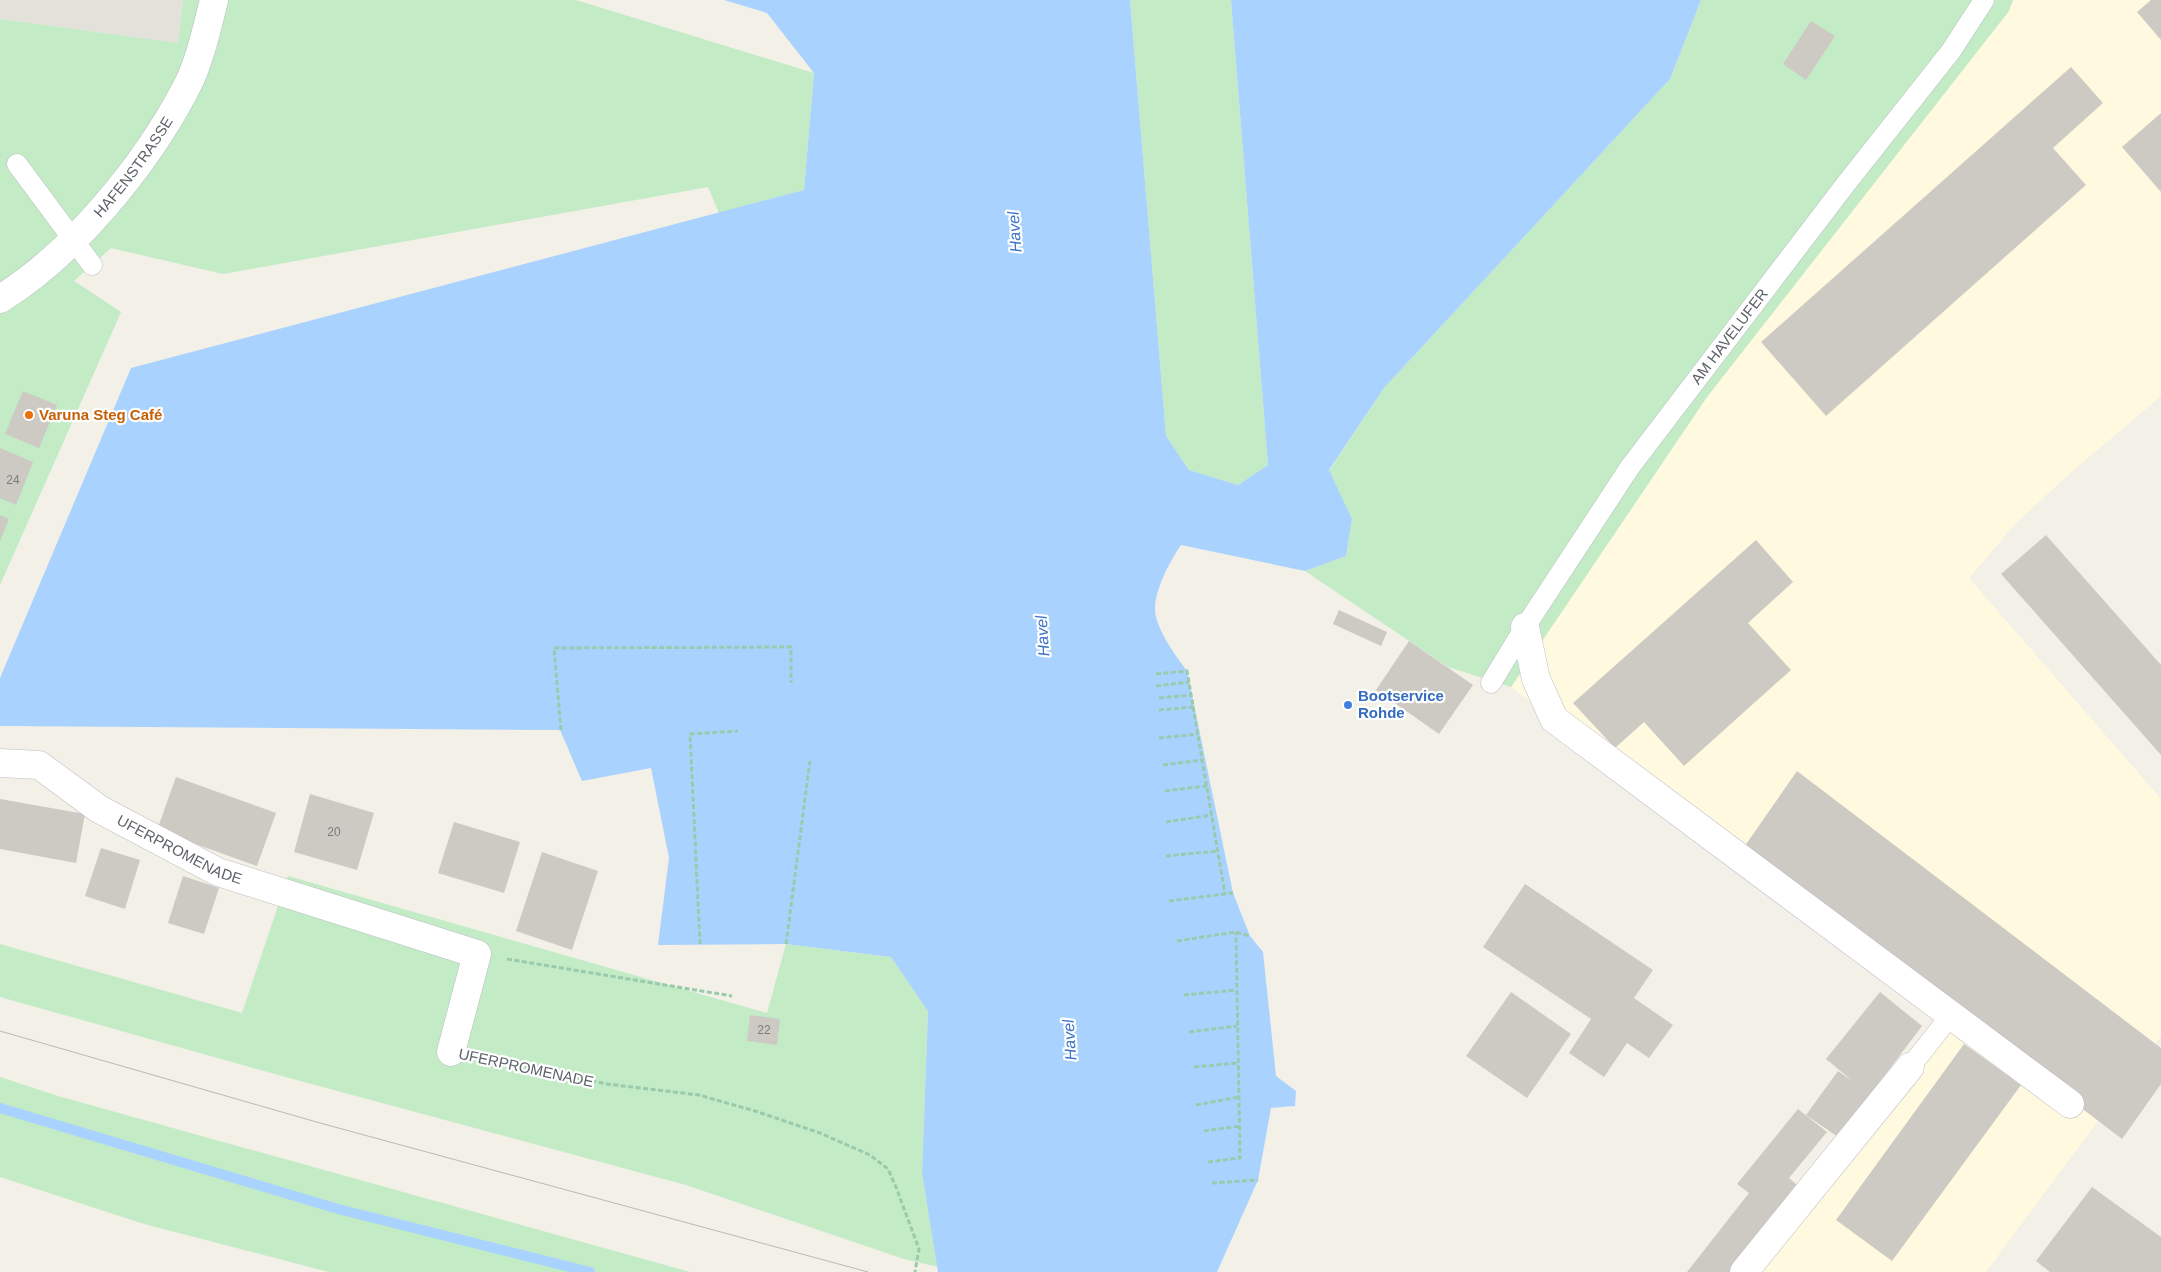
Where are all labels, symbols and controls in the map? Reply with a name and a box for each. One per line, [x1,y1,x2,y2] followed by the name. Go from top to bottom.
[90,113,176,221] street label: HAFENSTRASSE
[1005,211,1024,253] water label: Havel
[1687,285,1771,387] street label: AM HAVELUFER
[39,406,162,423] place label: Varuna Steg Café
[23,409,35,421] marker: Varuna Steg Café
[6,473,20,487] house number: 24
[1033,615,1052,657] water label: Havel
[1358,687,1444,721] place label: Bootservice Rohde
[1342,699,1354,711] marker: Bootservice Rohde
[114,811,244,887] street label: UFERPROMENADE
[327,825,341,839] house number: 20
[1060,1019,1079,1061] water label: Havel
[757,1023,771,1037] house number: 22
[457,1045,595,1090] street label: UFERPROMENADE

